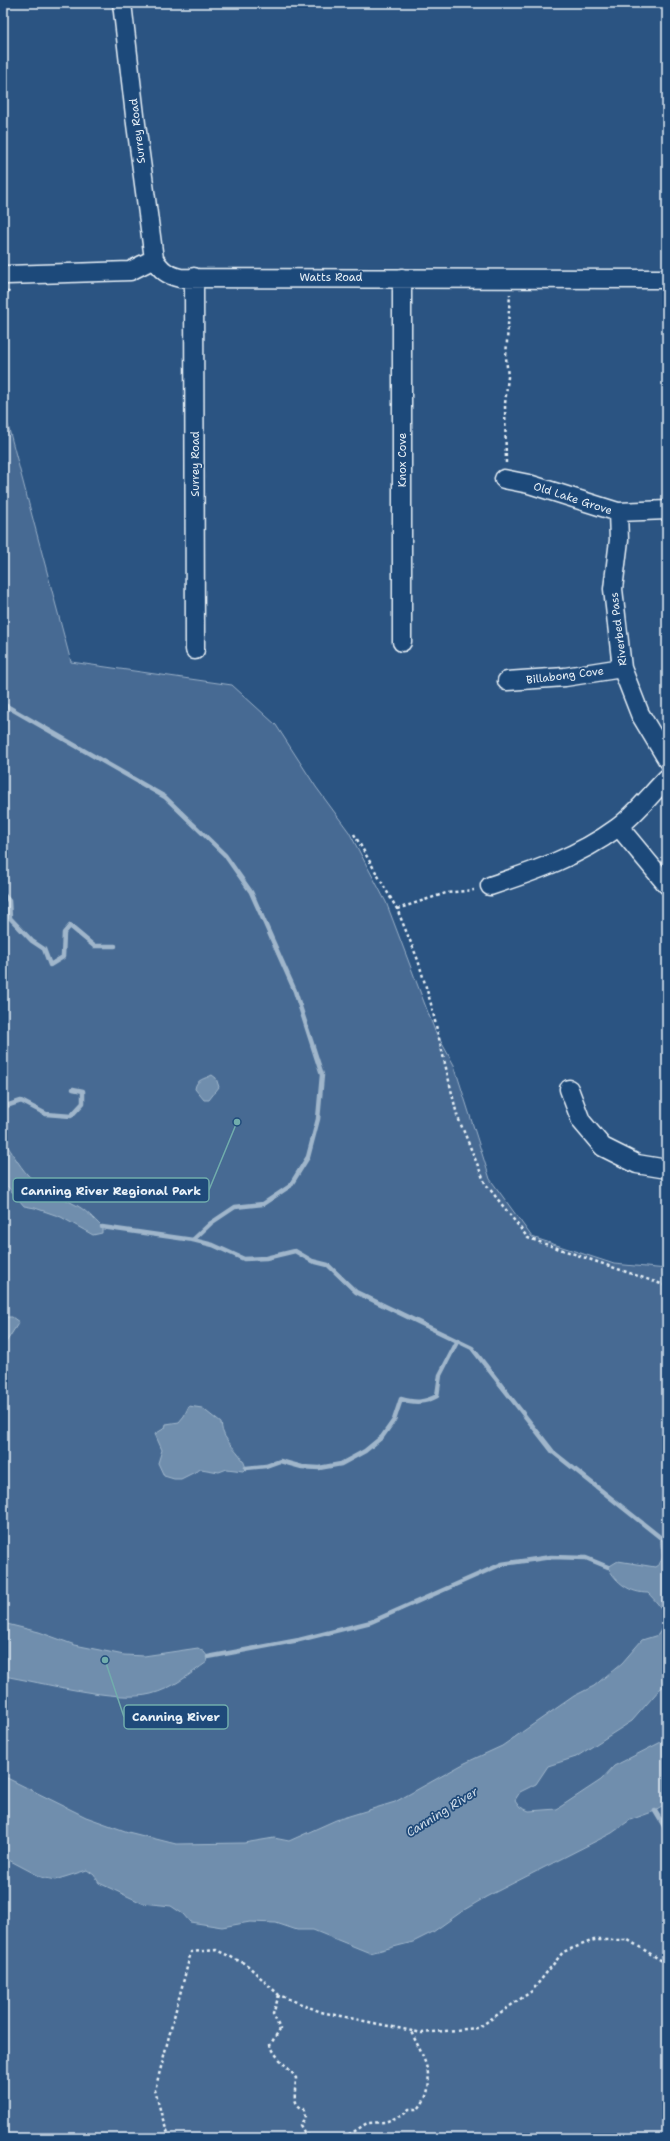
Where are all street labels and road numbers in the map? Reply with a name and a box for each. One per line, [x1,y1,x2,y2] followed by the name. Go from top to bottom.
[126,98,149,164] street label: Surrey Road
[299,270,363,285] street label: Watts Road
[188,431,203,497] street label: Surrey Road
[395,433,410,487] street label: Knox Cove
[532,479,614,518] street label: Old Lake Grove
[607,591,630,666] street label: Riverbed Pass
[525,663,605,688] street label: Billabong Cove

